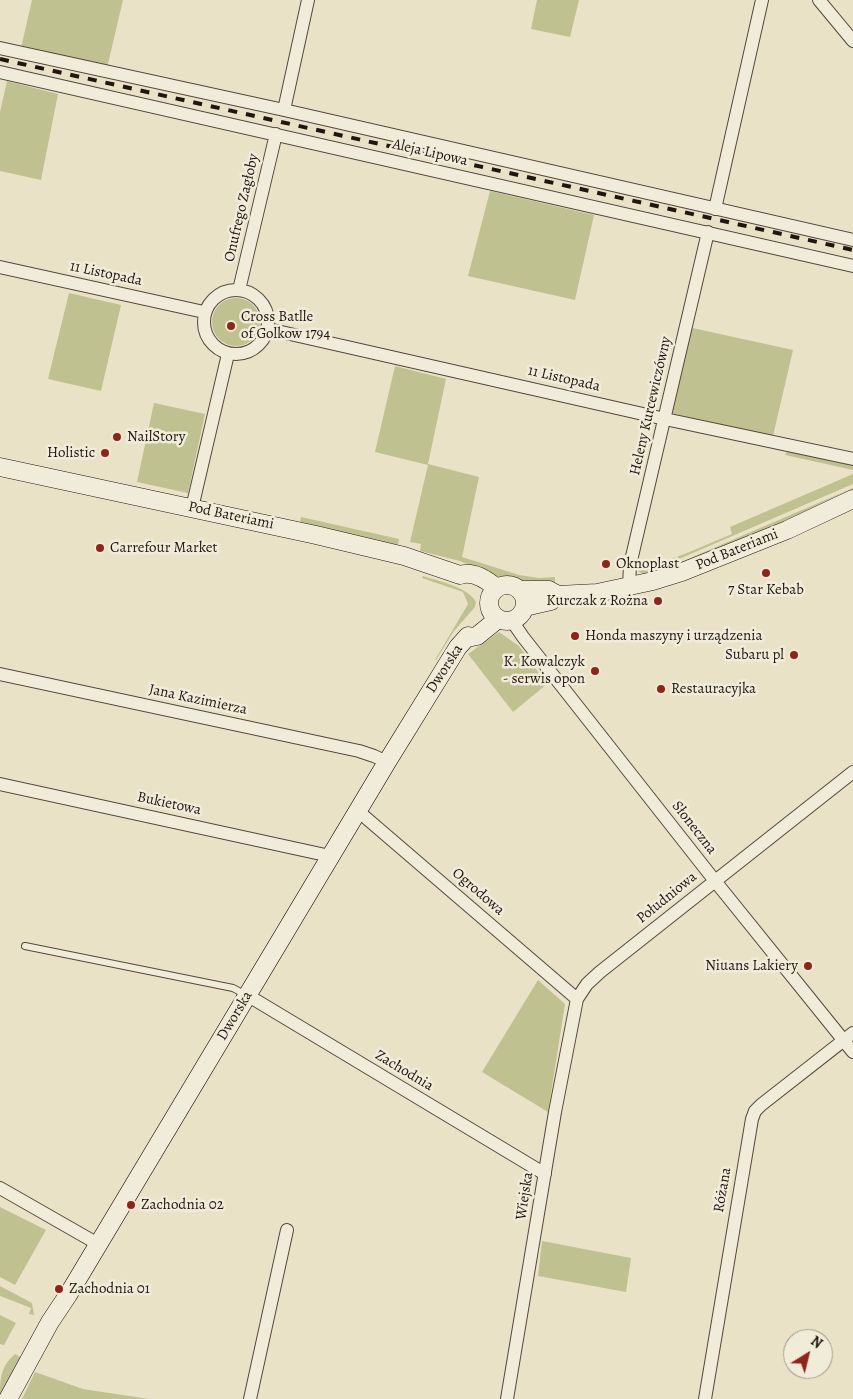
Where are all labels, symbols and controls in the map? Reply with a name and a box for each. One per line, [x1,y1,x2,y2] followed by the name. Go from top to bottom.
[391,136,469,170] street label: Aleja Lipowa
[221,152,263,264] street label: Onufrego Zagłoby
[68,258,144,290] street label: 11 Listopada
[241,308,330,343] place label: Cross Batlle of Golkow 1794
[225,320,237,332] marker: Cross Batlle of Golkow 1794
[626,335,676,477] street label: Heleny Kurcewiczówny
[526,362,602,396] street label: 11 Listopada
[127,428,185,446] place label: NailStory
[111,431,123,443] marker: NailStory
[47,444,95,462] place label: Holistic
[99,447,111,459] marker: Holistic
[186,498,276,534] street label: Pod Bateriami
[693,525,781,575] street label: Pod Bateriami
[110,539,218,557] place label: Carrefour Market
[94,542,106,554] marker: Carrefour Market
[616,555,679,573] place label: Oknoplast
[600,558,612,570] marker: Oknoplast
[760,567,772,579] marker: 7 Star Kebab
[728,581,804,599] place label: 7 Star Kebab
[546,592,648,610] place label: Kurczak z Rożna
[652,595,664,607] marker: Kurczak z Rożna
[585,627,762,645] place label: Honda maszyny i urządzenia
[569,630,581,642] marker: Honda maszyny i urządzenia
[423,641,467,697] street label: Dworska
[725,646,784,664] place label: Subaru pl
[788,649,800,661] marker: Subaru pl
[503,653,585,688] place label: K. Kowalczyk - serwis opon
[589,665,601,677] marker: K. Kowalczyk - serwis opon
[671,680,756,698] place label: Restauracyjka
[147,681,249,719] street label: Jana Kazimierza
[655,683,667,695] marker: Restauracyjka
[135,788,203,820] street label: Bukietowa
[668,798,720,858] street label: Słoneczna
[448,864,508,920] street label: Ogrodowa
[633,868,701,928] street label: Południowa
[705,957,798,975] place label: Niuans Lakiery
[802,960,814,972] marker: Niuans Lakiery
[213,988,257,1044] street label: Dworska
[372,1047,436,1095] street label: Zachodnia
[710,1166,736,1214] street label: Różana
[512,1171,538,1221] street label: Wiejska
[141,1196,224,1214] place label: Zachodnia 02
[125,1199,137,1211] marker: Zachodnia 02
[69,1280,150,1298] place label: Zachodnia 01
[53,1283,65,1295] marker: Zachodnia 01
[783,1329,833,1379] north arrow
[807,1332,826,1353] text: N

